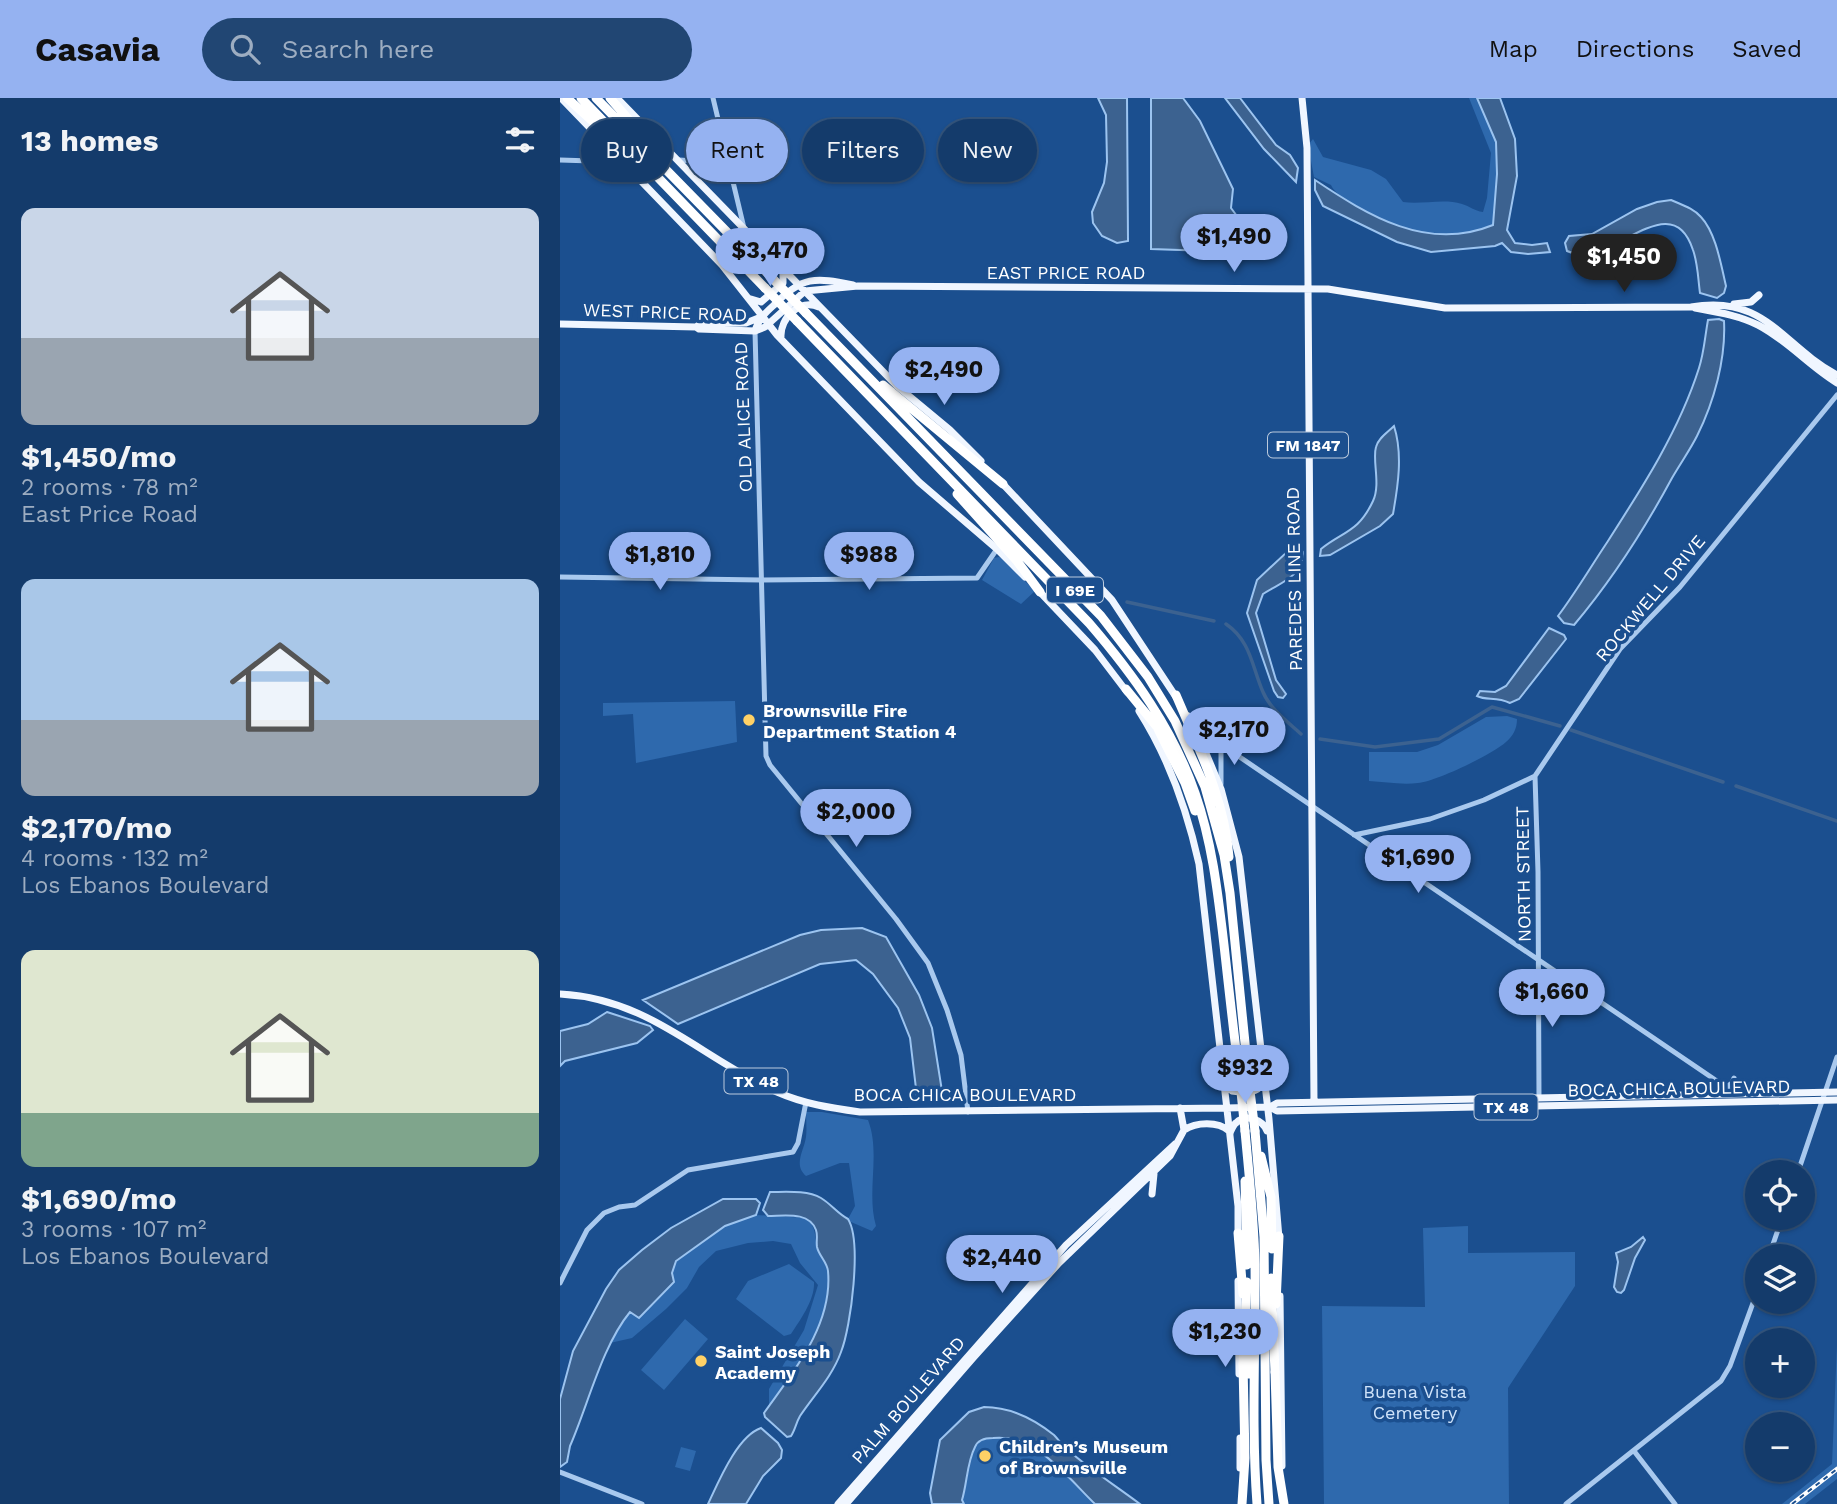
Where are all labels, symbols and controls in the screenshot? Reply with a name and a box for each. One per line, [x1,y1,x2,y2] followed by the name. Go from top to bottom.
[202,18,692,81] search box
[35,30,160,69] text: Casavia
[226,30,264,68] icon: search
[282,34,434,64] text: Search here
[1489,35,1538,63] text: Map
[1576,35,1694,63] text: Directions
[1732,35,1802,63] text: Saved
[581,119,672,182] chip: Buy
[686,119,788,182] chip: Rent
[802,119,924,182] chip: Filters
[938,119,1037,182] chip: New
[501,121,539,159] icon: filters
[21,123,158,158] text: 13 homes
[1177,214,1291,274] pin: $1,490
[1196,223,1272,250] text: $1,490
[713,228,827,288] pin: $3,470
[1567,234,1681,294] pin: $1,450
[732,237,808,264] text: $3,470
[1587,243,1661,270] text: $1,450
[217,253,343,379] icon: home
[987,262,1145,283] street label: EAST PRICE ROAD
[583,299,747,325] street label: WEST PRICE ROAD
[730,341,756,493] street label: OLD ALICE ROAD
[887,348,1001,407] pin: $2,490
[905,356,983,383] text: $2,490
[1268,432,1348,458] road number: FM 1847
[21,439,176,474] text: $1,450/mo
[21,474,198,501] text: 2 rooms · 78 m²
[1282,487,1306,671] street label: PAREDES LINE ROAD
[21,501,198,528] text: East Price Road
[1591,530,1709,666] street label: ROCKWELL DRIVE
[603,532,717,592] pin: $1,810
[828,532,910,592] pin: $988
[625,541,695,568] text: $1,810
[840,541,898,568] text: $988
[1047,578,1103,603] road number: I 69E
[217,624,343,750] icon: home
[763,700,957,742] place label: Brownsville Fire Department Station 4
[1177,708,1291,767] pin: $2,170
[741,712,757,728] marker: Brownsville Fire Department Station 4
[1199,716,1269,743] text: $2,170
[799,790,913,849] pin: $2,000
[816,798,896,825] text: $2,000
[1511,806,1535,942] street label: NORTH STREET
[21,810,172,845] text: $2,170/mo
[1361,836,1475,895] pin: $1,690
[1381,844,1455,871] text: $1,690
[21,845,208,872] text: 4 rooms · 132 m²
[21,872,269,899] text: Los Ebanos Boulevard
[1495,970,1609,1029] pin: $1,660
[1515,978,1589,1005] text: $1,660
[217,995,343,1121] icon: home
[1204,1046,1286,1105] pin: $932
[1217,1054,1273,1081] text: $932
[724,1068,788,1093] road number: TX 48
[1567,1076,1791,1100] street label: BOCA CHICA BOULEVARD
[853,1084,1077,1105] street label: BOCA CHICA BOULEVARD
[1474,1094,1538,1119] road number: TX 48
[1745,1160,1815,1482] map controls
[1745,1160,1815,1230] button: locate
[21,1181,176,1216] text: $1,690/mo
[21,1216,207,1243] text: 3 rooms · 107 m²
[945,1236,1059,1295] pin: $2,440
[21,1243,269,1270] text: Los Ebanos Boulevard
[962,1244,1042,1271] text: $2,440
[1745,1244,1815,1314] button: layers
[1168,1310,1282,1369] pin: $1,230
[1188,1318,1262,1345] text: $1,230
[1745,1328,1815,1398] button: +
[847,1332,969,1468] street label: PALM BOULEVARD
[715,1341,830,1383] place label: Saint Joseph Academy
[693,1353,709,1369] marker: Saint Joseph Academy
[1363,1381,1467,1423] park label: Buena Vista Cemetery
[1745,1412,1815,1482] button: −
[999,1436,1168,1478] place label: Children’s Museum of Brownsville
[977,1448,993,1464] marker: Children’s Museum of Brownsville

